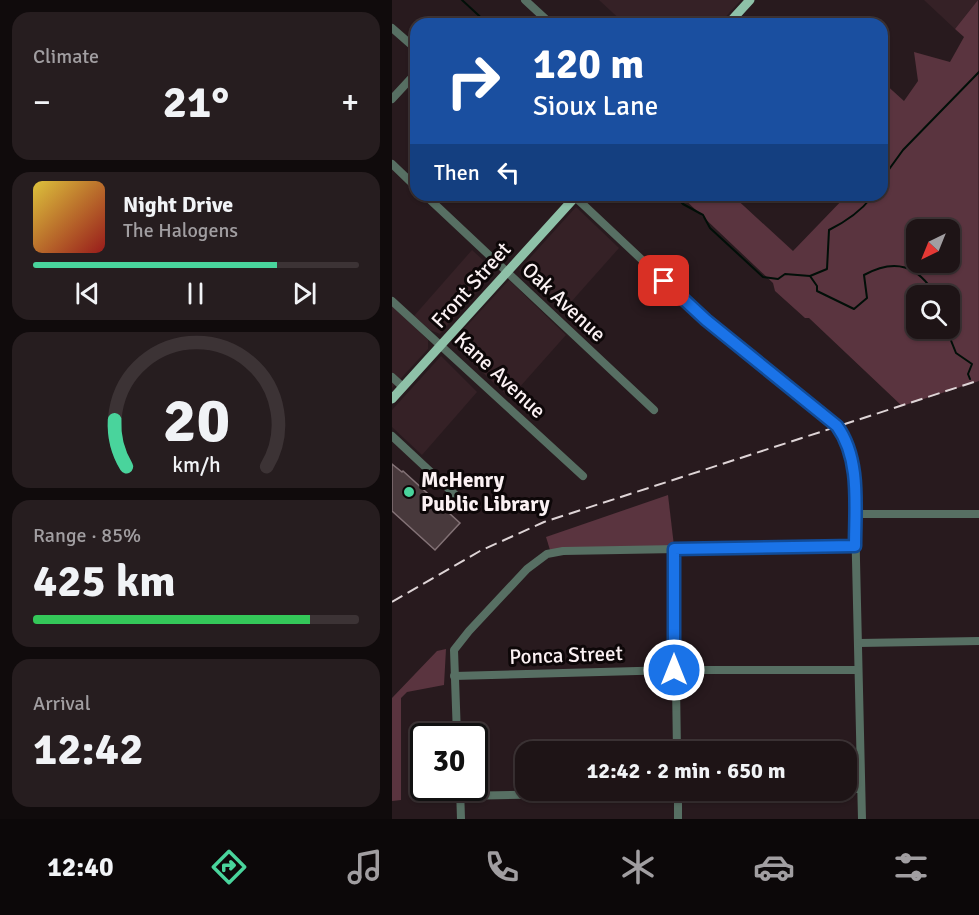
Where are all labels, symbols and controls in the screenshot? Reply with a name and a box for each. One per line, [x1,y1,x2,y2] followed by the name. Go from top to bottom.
[533,39,644,90] text: 120 m
[434,42,512,120] icon: right
[33,44,99,69] text: Climate
[163,75,229,130] text: 21°
[33,82,51,123] text: −
[341,82,359,123] text: +
[533,90,658,123] text: Sioux Lane
[492,156,525,189] icon: left
[434,159,480,186] text: Then
[123,191,233,218] text: Night Drive
[123,218,238,243] text: The Halogens
[906,219,960,273] north arrow
[906,219,960,339] map controls
[426,237,516,333] street label: Front Street
[638,255,689,306] pin
[517,257,611,347] street label: Oak Avenue
[647,264,680,297] icon: arrive
[71,277,104,310] icon: previous
[179,277,212,310] icon: pause
[288,277,321,310] icon: next
[906,285,960,339] button: search
[449,326,551,424] street label: Kane Avenue
[162,382,230,459] text: 20
[172,452,220,478] text: km/h
[421,467,550,517] place label: McHenry Public Library
[402,485,416,499] marker: McHenry Public Library
[33,523,141,548] text: Range · 85%
[33,554,176,609] text: 425 km
[642,638,706,702] position arrow
[509,640,623,670] street label: Ponca Street
[33,691,91,716] text: Arrival
[33,722,143,777] text: 12:42
[410,723,488,801] speed limit sign: 30
[586,757,786,784] text: 12:42 · 2 min · 650 m
[208,846,250,888] icon: directions
[344,846,386,888] icon: music
[481,846,523,888] icon: phone
[617,846,659,888] icon: climate
[753,846,795,888] icon: car
[890,846,932,888] icon: filters
[47,851,113,884] text: 12:40

